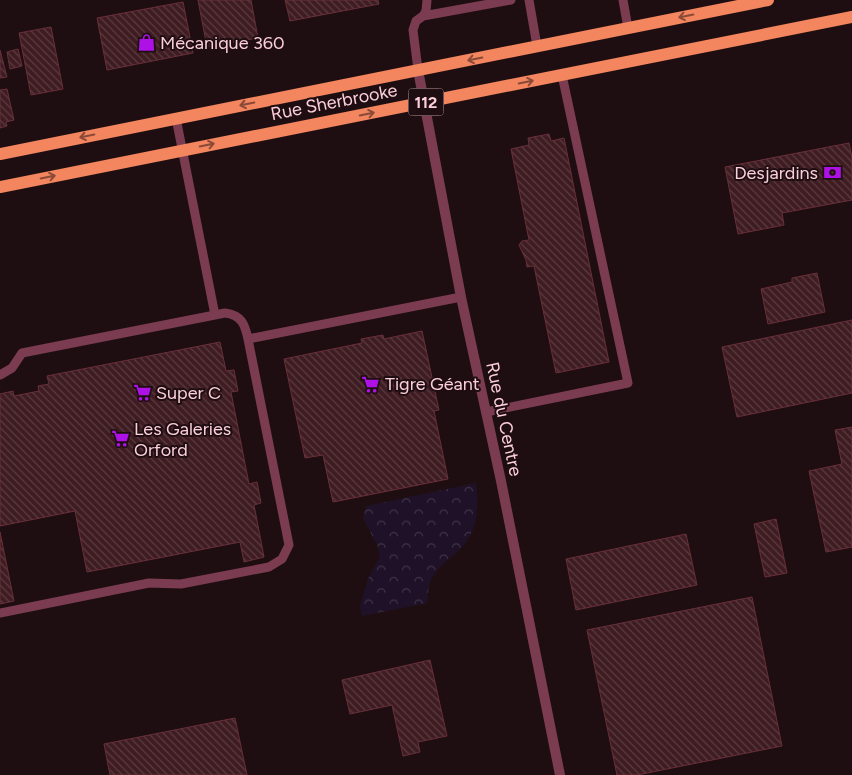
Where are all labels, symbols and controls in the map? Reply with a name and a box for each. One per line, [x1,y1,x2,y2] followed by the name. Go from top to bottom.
[678,12,694,22] one-way arrow
[160,32,284,54] place label: Mécanique 360
[136,33,156,53] shop icon: Mécanique 360
[467,54,483,64] one-way arrow
[518,77,534,86] one-way arrow
[269,79,399,125] street label: Rue Sherbrooke
[408,88,444,115] road number: 112
[239,100,255,109] one-way arrow
[358,108,374,118] one-way arrow
[80,132,96,142] one-way arrow
[199,140,215,149] one-way arrow
[734,162,818,184] place label: Desjardins
[822,163,842,183] bank icon: Desjardins
[39,172,55,181] one-way arrow
[481,360,527,478] street label: Rue du Centre
[385,373,480,395] place label: Tigre Géant
[361,374,381,394] supermarket icon: Tigre Géant
[156,382,221,404] place label: Super C
[132,383,152,403] supermarket icon: Super C
[134,418,231,461] place label: Les Galeries Orford
[110,429,130,449] supermarket icon: Les Galeries Orford

